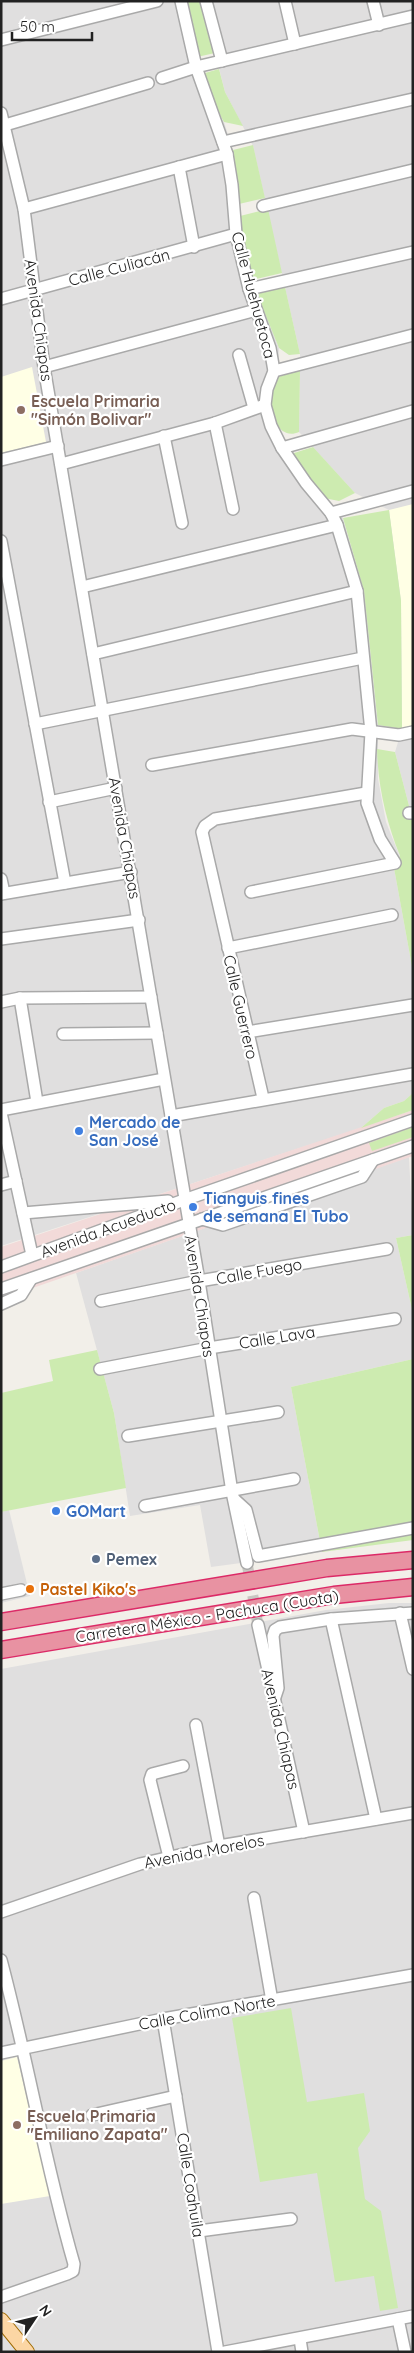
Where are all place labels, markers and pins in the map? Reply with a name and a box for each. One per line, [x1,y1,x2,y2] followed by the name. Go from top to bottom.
[31,391,160,429] place label: Escuela Primaria "Simón Bolivar"
[15,404,27,416] marker: Escuela Primaria "Simón Bolivar"
[89,1112,181,1150] place label: Mercado de San José
[73,1125,85,1137] marker: Mercado de San José
[203,1188,348,1226] place label: Tianguis fines de semana El Tubo
[187,1201,199,1213] marker: Tianguis fines de semana El Tubo
[66,1501,126,1521] place label: GOMart
[50,1505,62,1517] marker: GOMart
[106,1549,157,1569] place label: Pemex
[90,1553,102,1565] marker: Pemex
[40,1579,136,1599] place label: Pastel Kiko's
[24,1583,36,1595] marker: Pastel Kiko's
[27,2106,168,2144] place label: Escuela Primaria "Emiliano Zapata"
[11,2119,23,2131] marker: Escuela Primaria "Emiliano Zapata"

